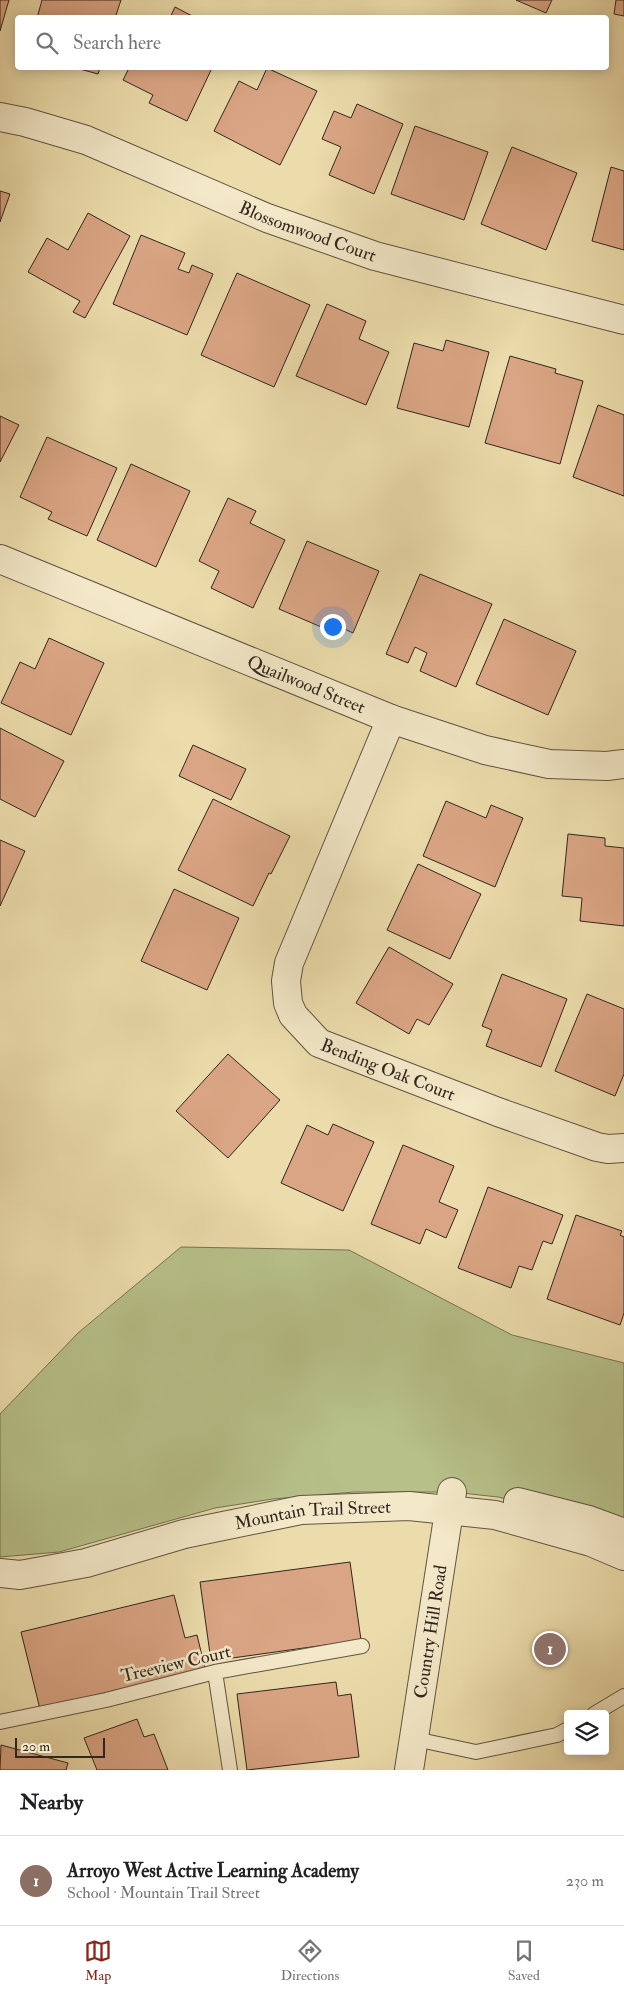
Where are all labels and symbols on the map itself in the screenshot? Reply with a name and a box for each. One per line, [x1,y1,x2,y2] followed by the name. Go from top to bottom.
[235,196,379,267] street label: Blossomwood Court
[320,614,346,640] your location
[244,650,369,719] street label: Quailwood Street
[317,1033,459,1106] street label: Bending Oak Court
[232,1495,391,1535] street label: Mountain Trail Street
[409,1563,452,1700] street label: Country Hill Road
[534,1630,566,1668] pin: 1
[119,1640,233,1688] street label: Treeview Court
[15,1735,105,1758] scale bar

